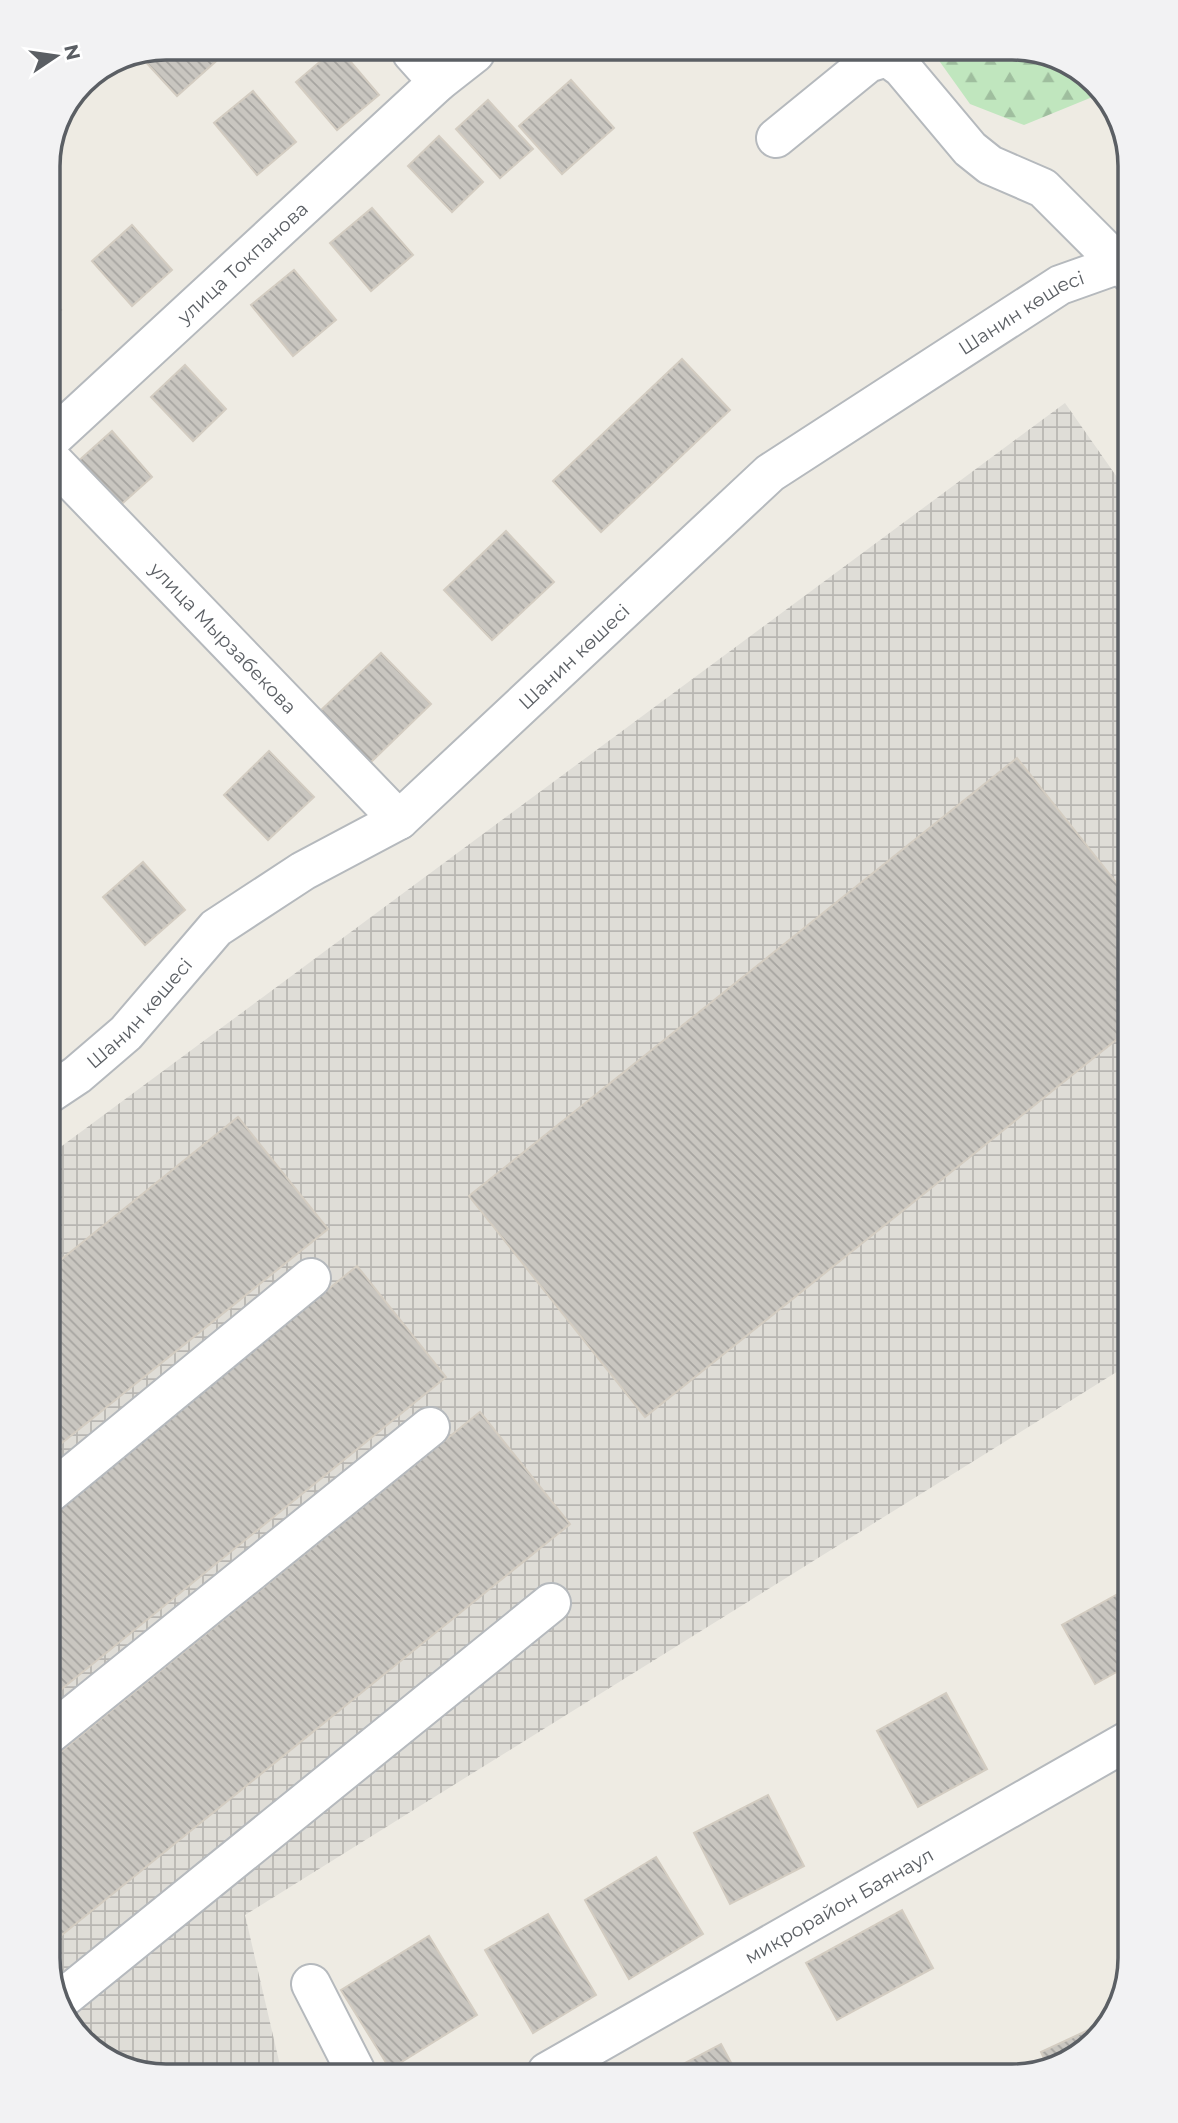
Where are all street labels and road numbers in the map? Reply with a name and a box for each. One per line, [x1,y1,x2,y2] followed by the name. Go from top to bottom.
[172,197,313,329] street label: улица Токпанова
[954,266,1087,360] street label: Шанин көшесі
[144,557,301,719] street label: улица Мырзабекова
[514,599,635,714] street label: Шанин көшесі
[82,954,197,1074] street label: Шанин көшесі
[741,1843,938,1969] street label: микрорайон Баянаул

